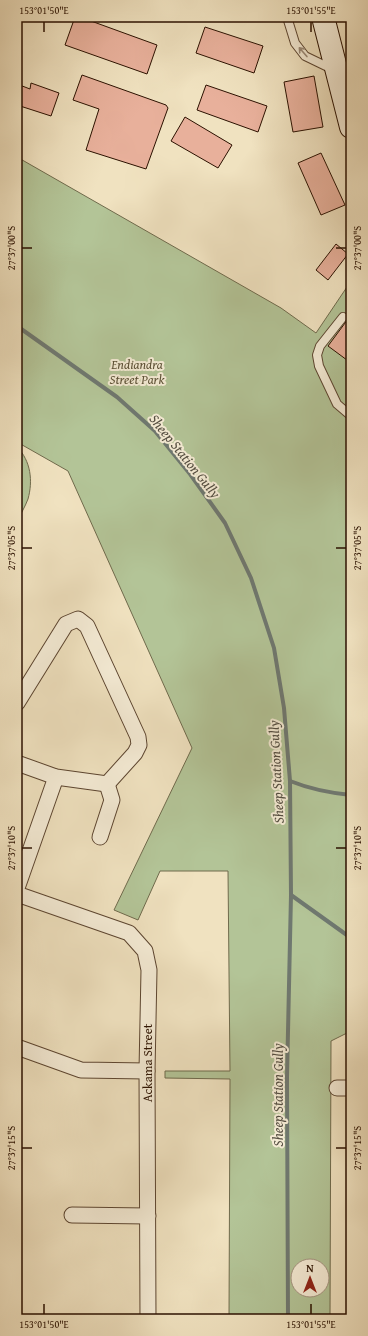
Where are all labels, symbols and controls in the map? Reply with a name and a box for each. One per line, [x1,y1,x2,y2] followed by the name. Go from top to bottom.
[19,3,69,18] text: 153°01'50"E
[286,3,336,18] text: 153°01'55"E
[299,47,308,58] one-way arrow
[4,226,19,270] text: 27°37'00"S
[350,226,365,270] text: 27°37'00"S
[110,355,164,389] park label: Endiandra Street Park
[145,410,226,503] water label: Sheep Station Gully
[4,526,19,570] text: 27°37'05"S
[350,526,365,570] text: 27°37'05"S
[263,719,289,824] water label: Sheep Station Gully
[4,826,19,870] text: 27°37'10"S
[350,826,365,870] text: 27°37'10"S
[138,1023,157,1102] street label: Ackama Street
[268,1043,288,1147] water label: Sheep Station Gully
[4,1126,19,1170] text: 27°37'15"S
[350,1126,365,1170] text: 27°37'15"S
[290,1258,330,1298] north arrow
[306,1260,314,1276] text: N
[19,1317,69,1332] text: 153°01'50"E
[286,1317,336,1332] text: 153°01'55"E

